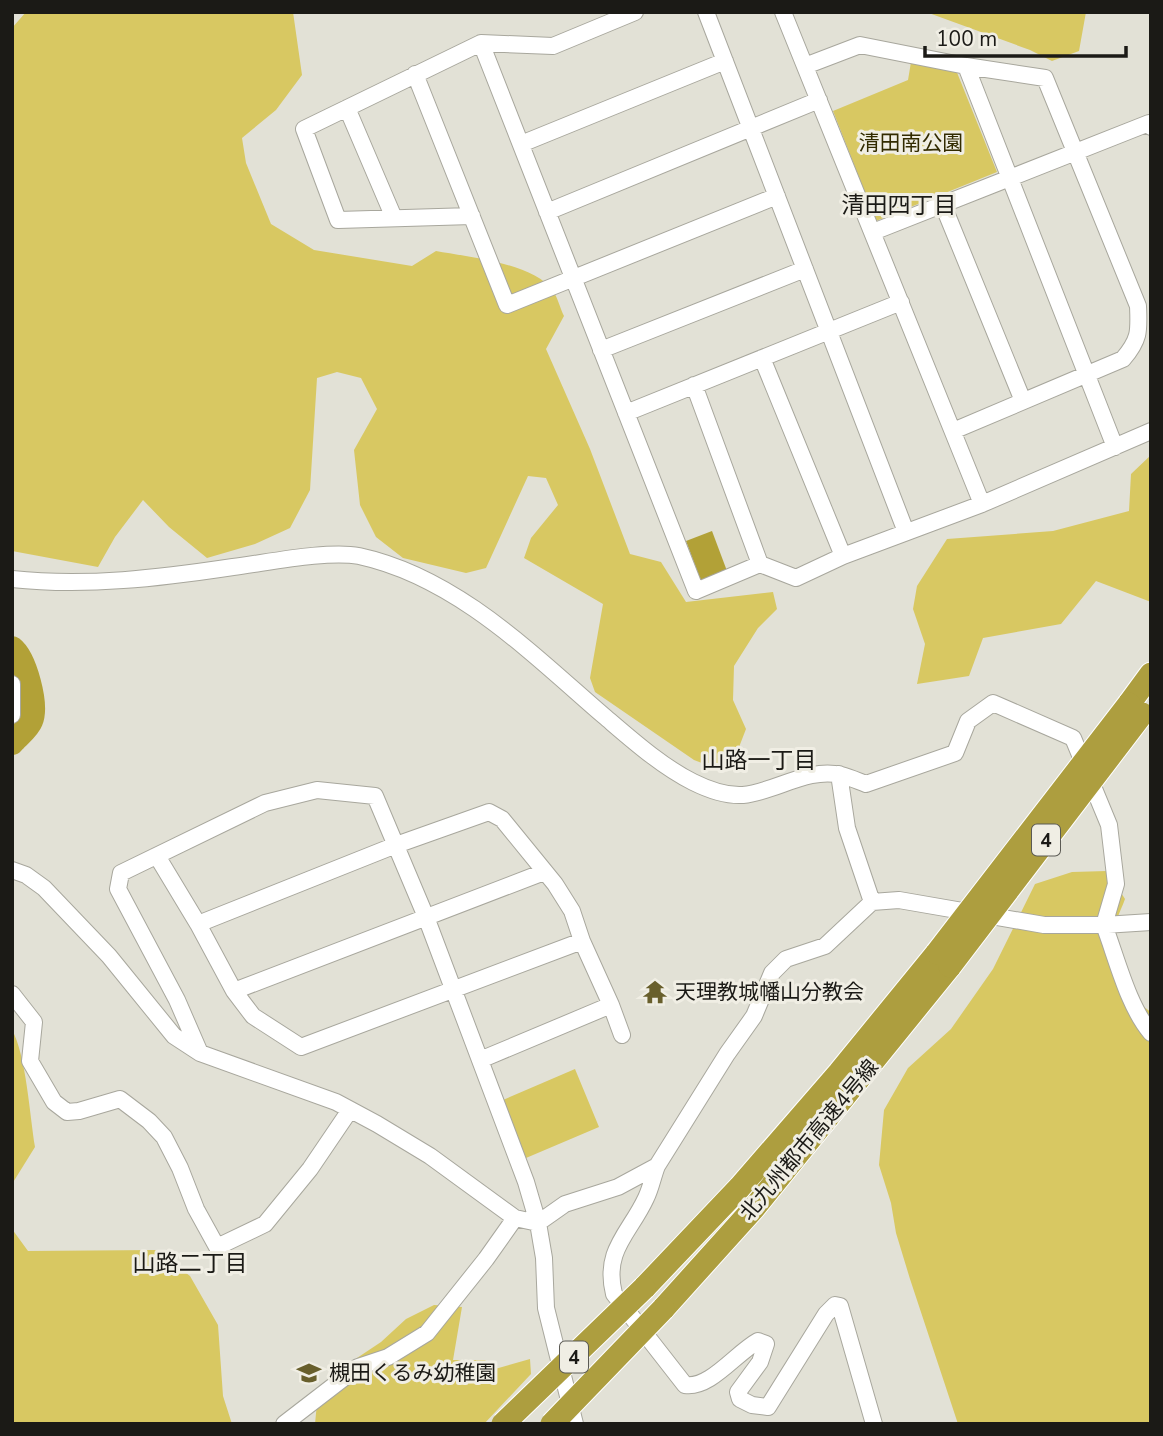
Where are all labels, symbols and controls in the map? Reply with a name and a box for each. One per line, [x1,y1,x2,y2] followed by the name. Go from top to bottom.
[925,14,1126,58] scale bar
[936,25,997,53] text: 100 m
[859,129,964,157] park label: 清田南公園
[842,190,957,221] district label: 清田四丁目
[702,745,817,776] district label: 山路一丁目
[1032,824,1060,856] road number: 4
[641,978,669,1006] temple icon: 天理教城幡山分教会
[675,978,864,1006] place label: 天理教城幡山分教会
[733,1054,885,1226] street label: 北九州都市高速4号線
[133,1248,248,1279] district label: 山路二丁目
[560,1342,588,1372] road number: 4
[295,1359,323,1387] school or university icon: 槻田くるみ幼稚園
[329,1359,497,1387] place label: 槻田くるみ幼稚園

